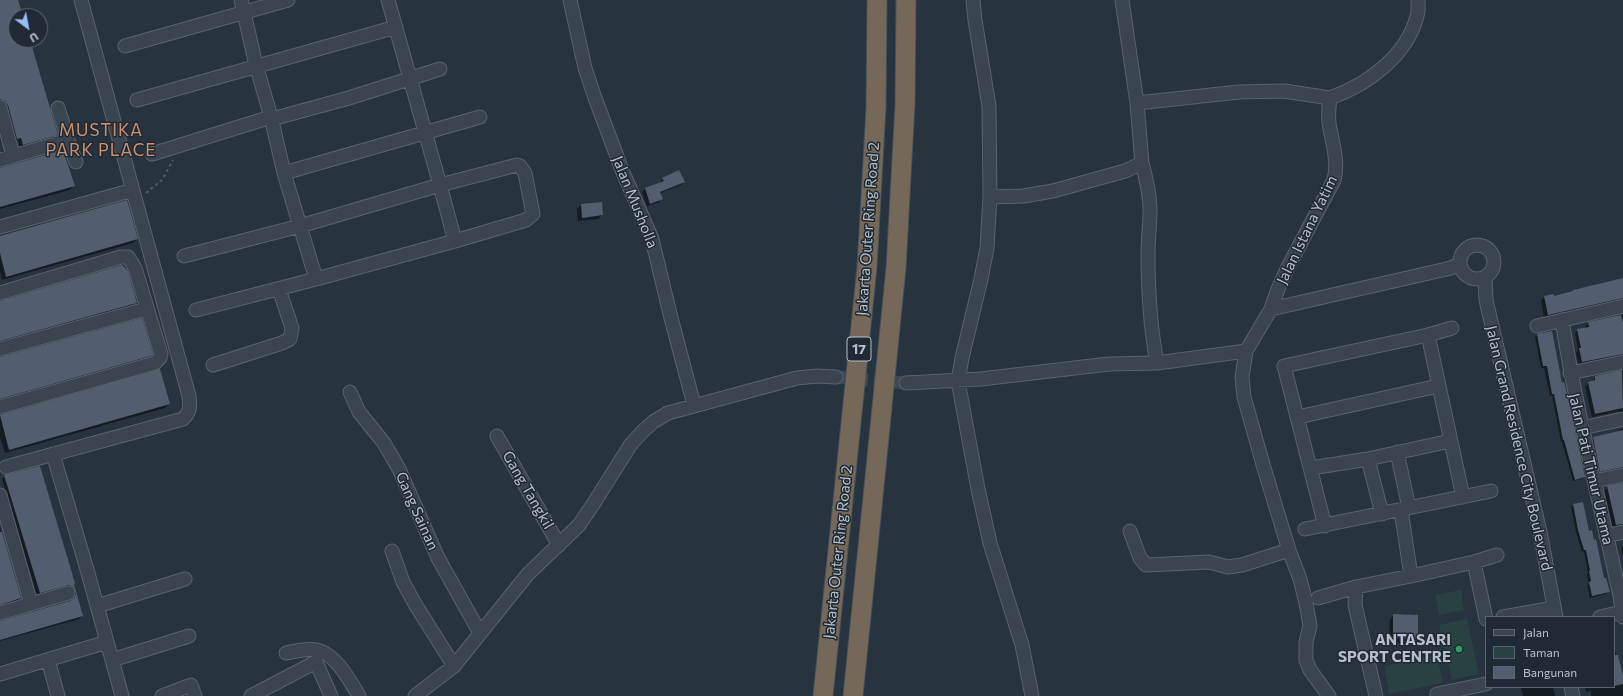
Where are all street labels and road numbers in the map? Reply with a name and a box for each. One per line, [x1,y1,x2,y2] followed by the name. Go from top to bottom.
[853,141,883,317] street label: Jakarta Outer Ring Road 2
[608,153,662,251] street label: Jalan Musholla
[1273,173,1341,287] street label: Jalan Istana Yatim
[1482,324,1556,572] street label: Jalan Grand Residence City Boulevard
[847,337,871,361] road number: 17
[1565,391,1617,547] street label: Jalan Pati Timur Utama
[498,448,558,532] street label: Gang Tangkil
[820,464,856,640] street label: Jakarta Outer Ring Road 2
[392,469,442,553] street label: Gang Sainan

